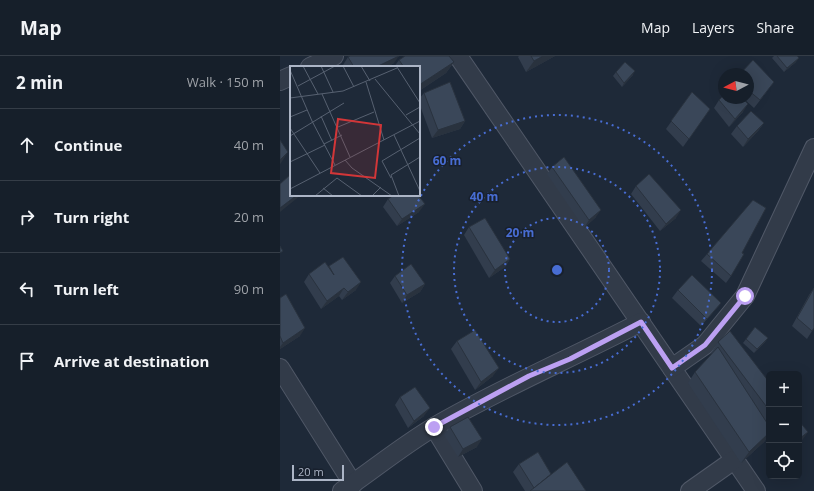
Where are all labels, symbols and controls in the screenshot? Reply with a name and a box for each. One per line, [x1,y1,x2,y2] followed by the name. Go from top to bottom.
[20,15,61,41] text: Map
[641,18,670,37] text: Map
[692,18,734,37] text: Layers
[756,18,794,37] text: Share
[290,66,420,196] inset map
[718,68,754,104] north arrow
[16,71,63,94] text: 2 min
[187,73,264,91] text: Walk · 150 m
[16,134,38,156] icon: ahead
[54,135,122,155] text: Continue
[234,136,264,154] text: 40 m
[433,152,461,169] text: 60 m
[470,188,498,205] text: 40 m
[16,206,38,228] icon: right
[54,207,129,227] text: Turn right
[234,208,264,226] text: 20 m
[506,224,534,241] text: 20 m
[550,263,564,277] centre of rings
[16,278,38,300] icon: left
[54,279,119,299] text: Turn left
[234,280,264,298] text: 90 m
[736,287,754,305] route start
[16,350,38,372] icon: arrive
[54,351,209,371] text: Arrive at destination
[766,371,802,479] map controls
[766,371,802,407] button: +
[766,407,802,443] button: −
[425,418,443,436] route end
[766,443,802,479] button: locate
[292,463,344,482] scale bar
[298,464,324,479] text: 20 m

